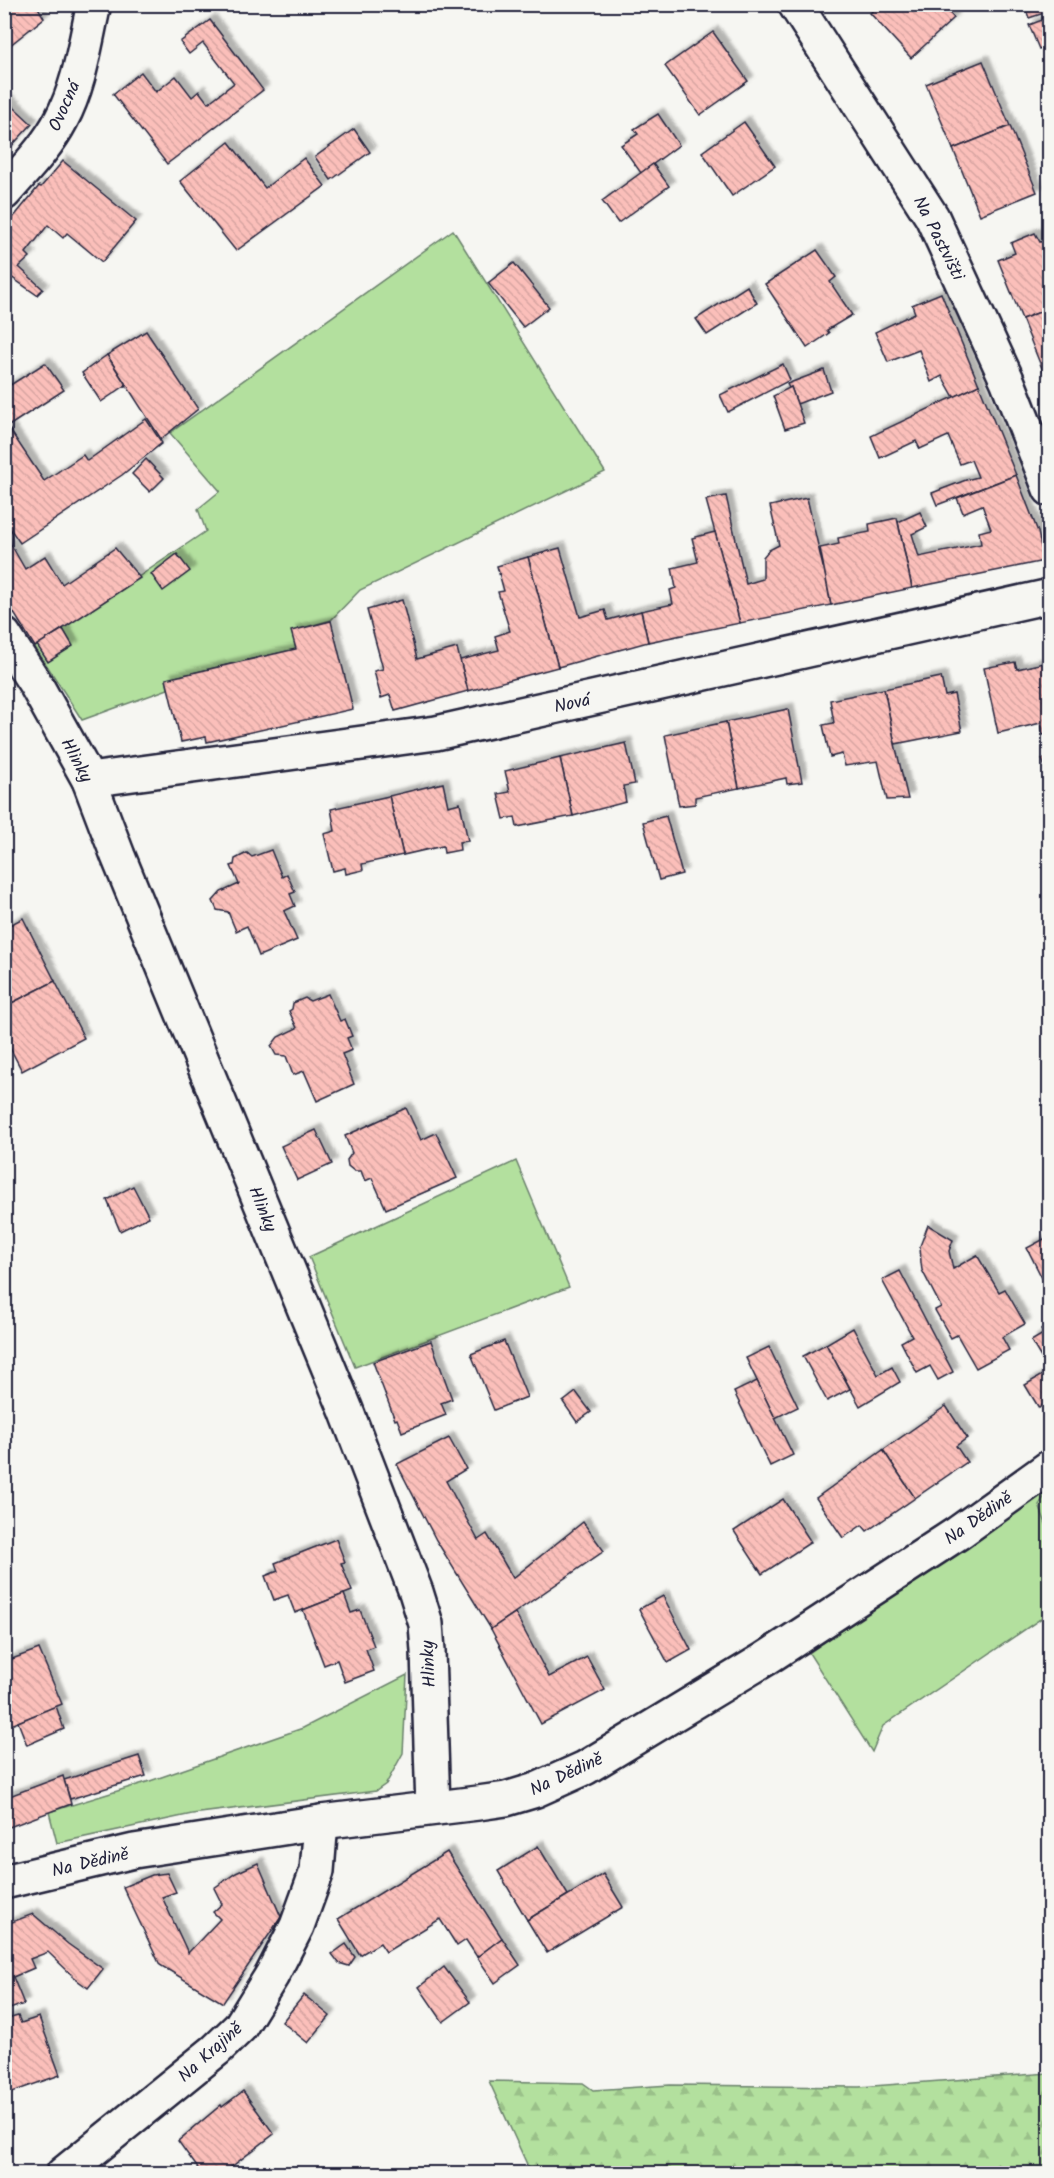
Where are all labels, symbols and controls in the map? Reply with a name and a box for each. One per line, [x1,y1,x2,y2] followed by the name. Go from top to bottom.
[41,75,90,137] street label: Ovocná
[904,191,972,287] street label: Na Pastvišti
[551,686,595,722] street label: Nová
[52,733,100,789] street label: Hlinky
[239,1182,284,1237] street label: Hlinky
[939,1484,1020,1554] street label: Na Dědině
[414,1639,445,1688] street label: Hlinky
[525,1745,609,1805] street label: Na Dědině
[49,1840,133,1886] street label: Na Dědině
[172,2015,251,2090] street label: Na Krajině

